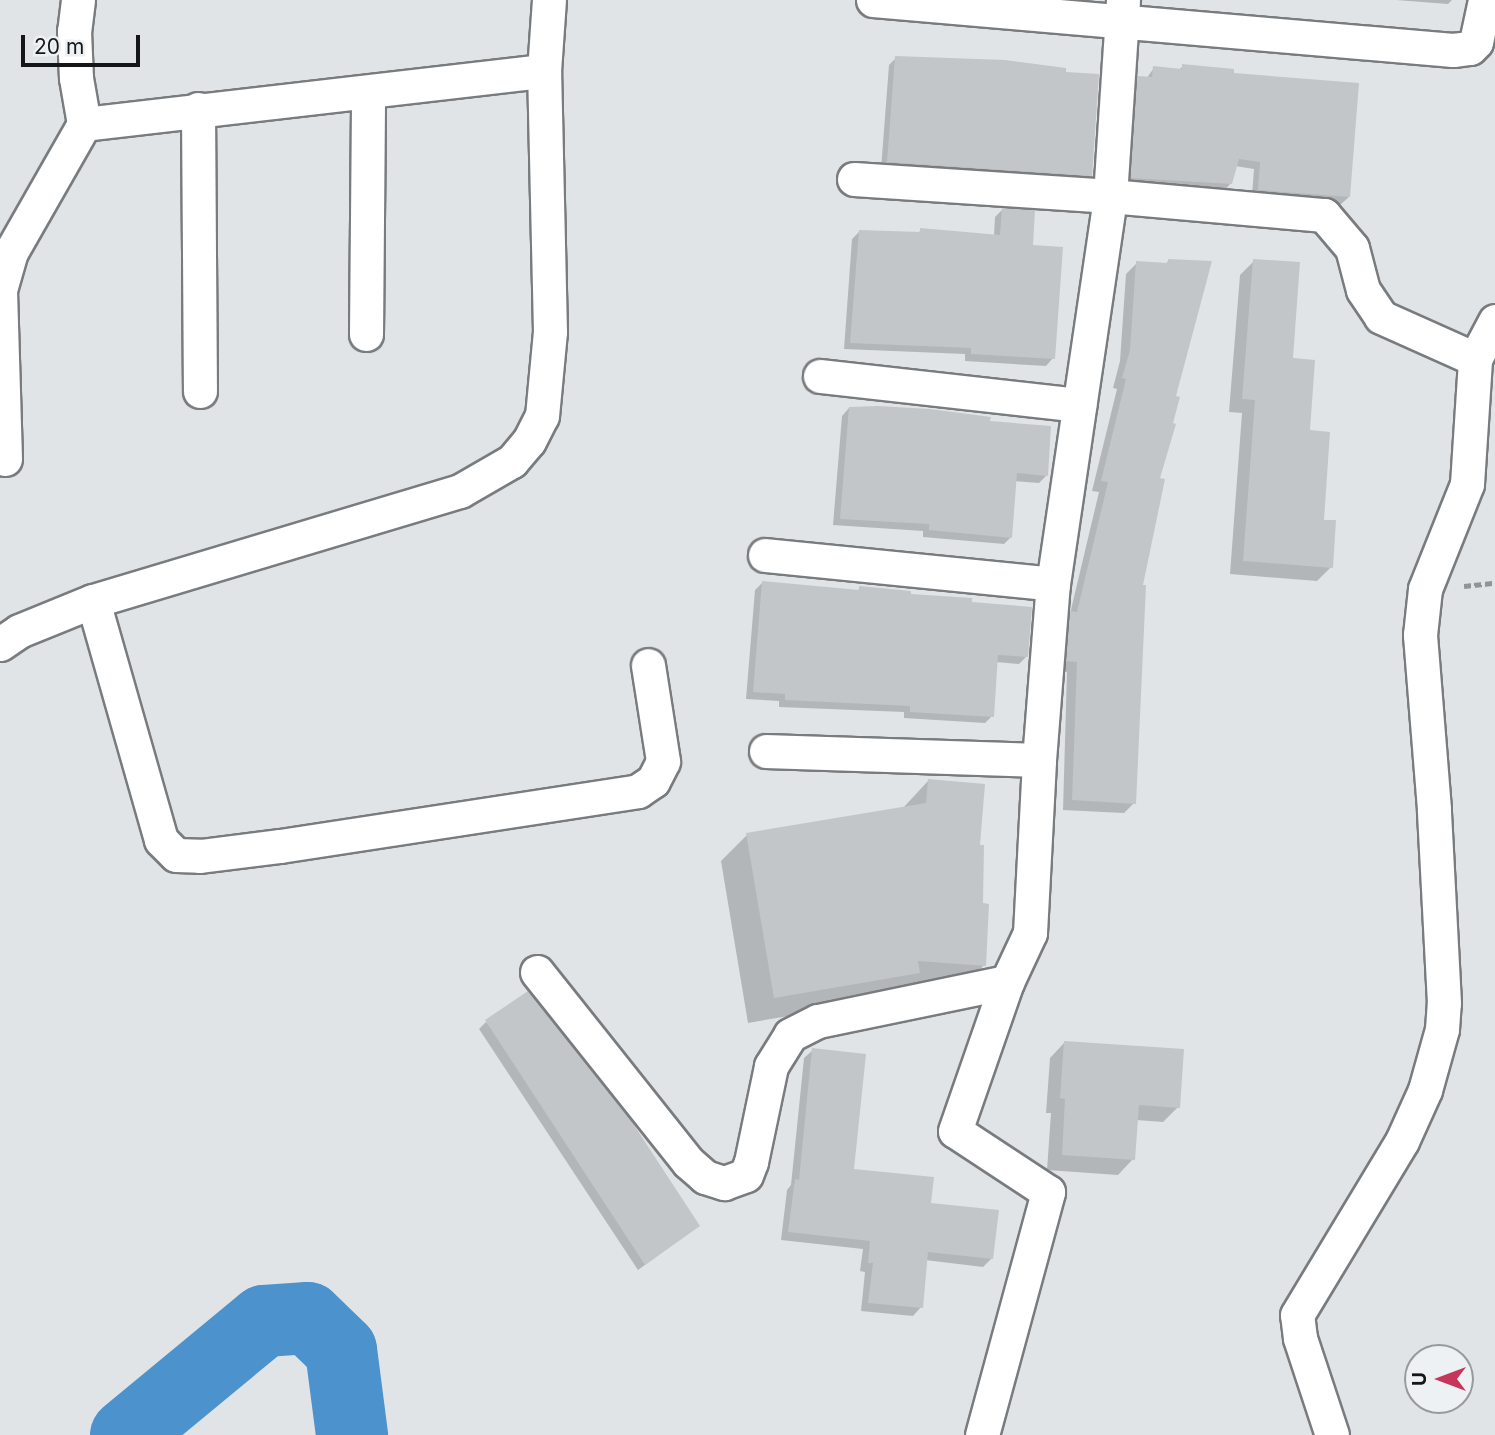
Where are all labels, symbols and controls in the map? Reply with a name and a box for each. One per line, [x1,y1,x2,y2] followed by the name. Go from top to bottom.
[24,21,144,65] scale bar
[34,34,84,59] text: 20 m
[1404,1344,1474,1414] north arrow
[1408,1372,1431,1386] text: U

